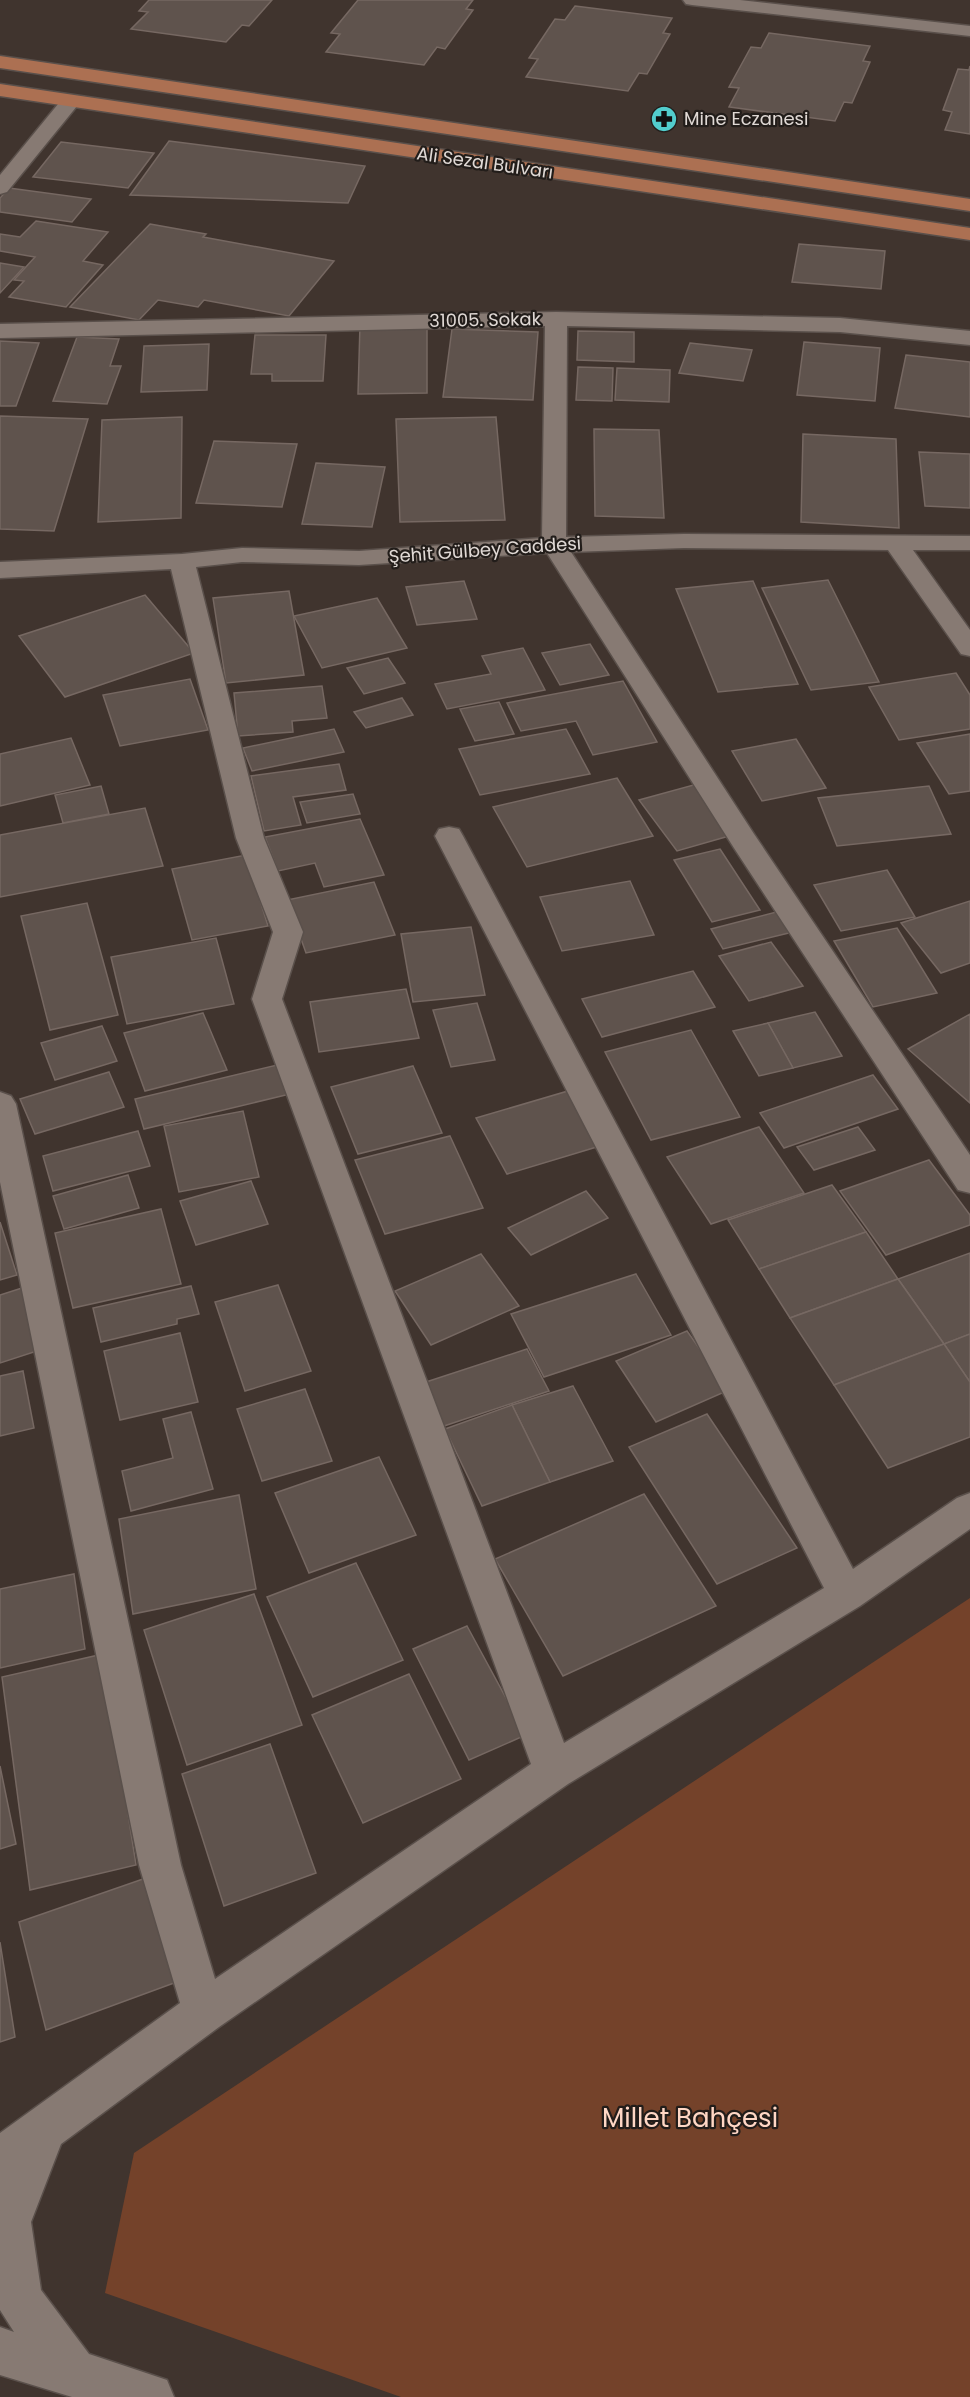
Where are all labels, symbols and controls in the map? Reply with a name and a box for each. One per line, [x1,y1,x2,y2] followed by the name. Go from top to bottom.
[649,104,679,134] pharmacy icon: Mine Eczanesi
[684,106,808,131] place label: Mine Eczanesi
[415,141,555,184] street label: Ali Sezal Bulvarı
[429,306,542,333] street label: 31005. Sokak
[388,530,582,569] street label: Şehit Gülbey Caddesi
[602,2100,778,2136] park label: Millet Bahçesi

